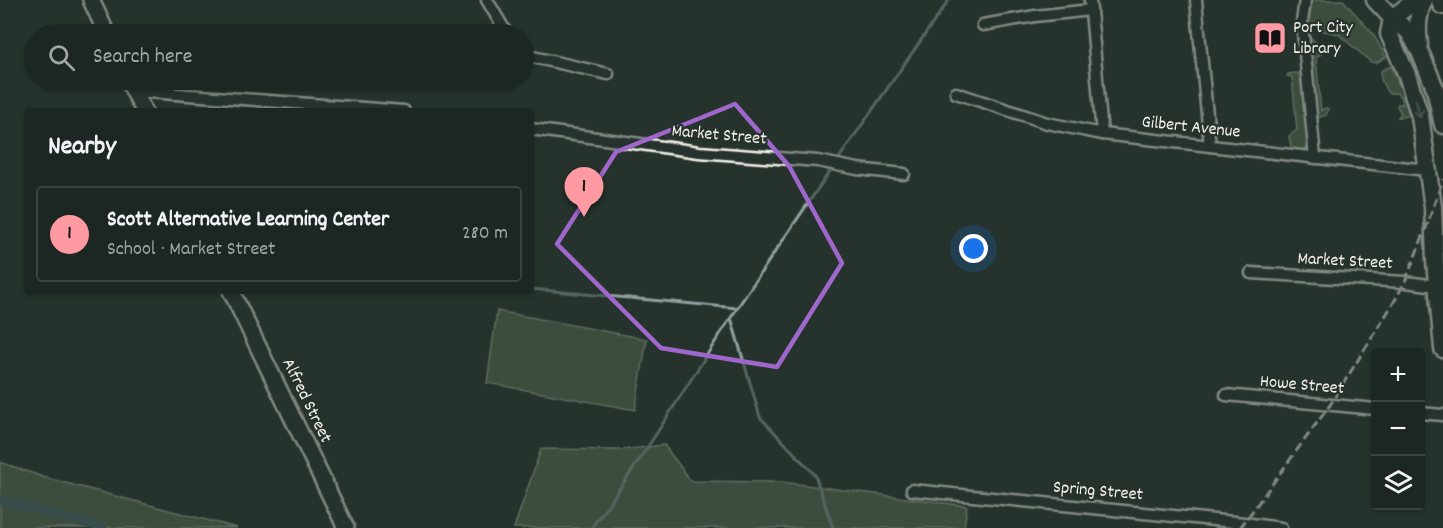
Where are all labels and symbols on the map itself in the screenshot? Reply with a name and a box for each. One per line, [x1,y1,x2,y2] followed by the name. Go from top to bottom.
[1293,16,1353,62] place label: Port City Library
[1252,20,1288,56] library icon: Port City Library
[1412,99,1424,118] one-way arrow
[1140,110,1242,146] street label: Gilbert Avenue
[670,119,768,153] street label: Market Street
[564,168,604,217] pin: 1
[959,234,988,263] your location
[1297,247,1394,277] street label: Market Street
[275,354,337,448] street label: Alfred Street
[1259,370,1346,402] street label: Howe Street
[1052,476,1144,508] street label: Spring Street

